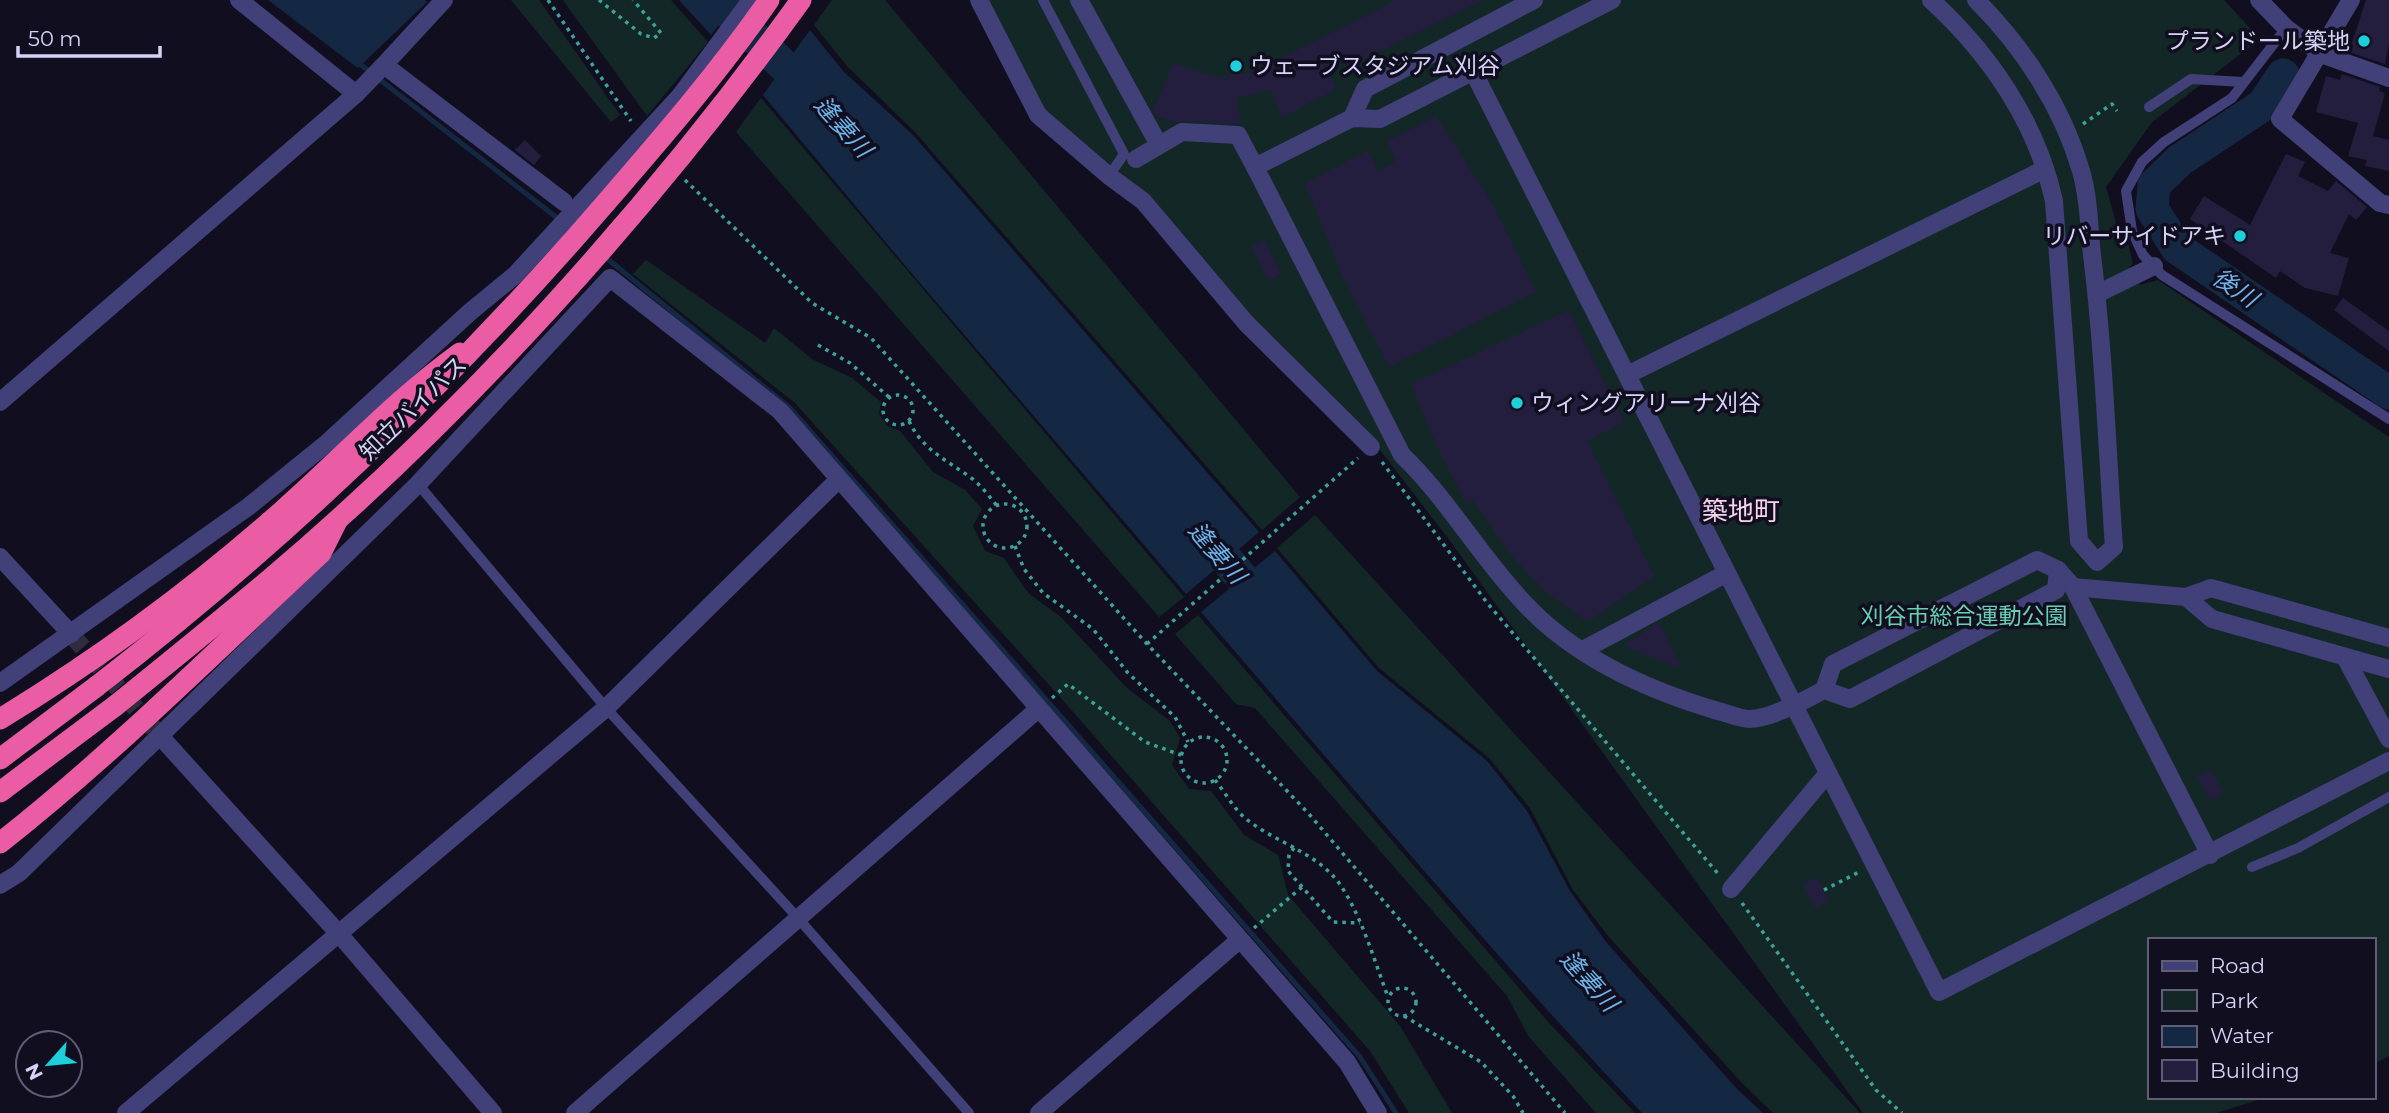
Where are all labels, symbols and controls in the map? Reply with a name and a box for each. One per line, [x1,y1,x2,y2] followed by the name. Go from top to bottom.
[18,14,159,58] scale bar
[28,26,82,51] text: 50 m
[2166,27,2350,55] place label: プランドール築地
[2356,33,2372,49] marker: プランドール築地
[1250,52,1500,80] place label: ウェーブスタジアム刈谷
[1228,58,1244,74] marker: ウェーブスタジアム刈谷
[809,90,880,165] water label: 逢妻川
[2042,222,2226,250] place label: リバーサイドアキ
[2232,228,2248,244] marker: リバーサイドアキ
[2207,262,2266,315] water label: 後川
[354,350,472,466] street label: 知立バイパス
[1531,389,1761,417] place label: ウィングアリーナ刈谷
[1509,395,1525,411] marker: ウィングアリーナ刈谷
[1702,495,1780,527] district label: 築地町
[1183,516,1254,592] water label: 逢妻川
[1861,602,2068,630] park label: 刈谷市総合運動公園
[2148,938,2375,1099] legend
[1555,944,1626,1019] water label: 逢妻川
[2210,953,2265,978] text: Road
[2210,988,2258,1013] text: Park
[2210,1023,2274,1048] text: Water
[14,1029,84,1099] north arrow
[2210,1058,2300,1083] text: Building
[21,1059,48,1084] text: N

